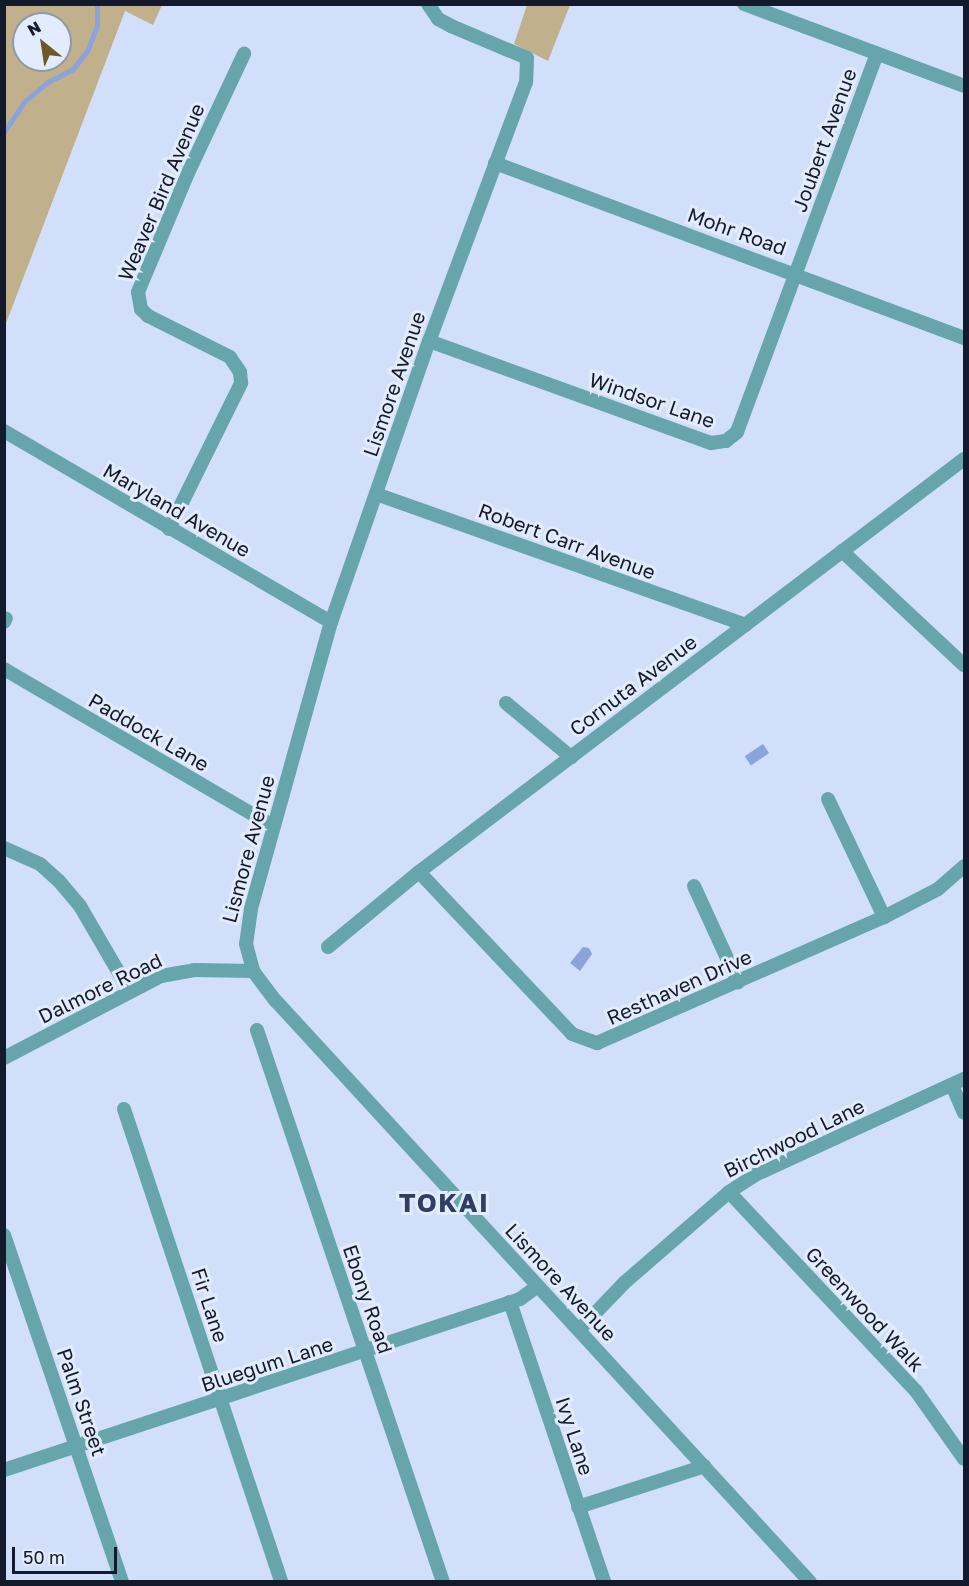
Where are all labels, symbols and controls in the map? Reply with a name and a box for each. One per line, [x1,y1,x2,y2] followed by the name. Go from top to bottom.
[12,12,72,72] north arrow
[24,16,44,40] text: N
[787,65,861,215] street label: Joubert Avenue
[113,100,209,284] street label: Weaver Bird Avenue
[684,202,790,260] street label: Mohr Road
[358,308,430,460] street label: Lismore Avenue
[586,367,718,433] street label: Windsor Lane
[99,458,255,562] street label: Maryland Avenue
[475,498,659,584] street label: Robert Carr Avenue
[565,629,701,741] street label: Cornuta Avenue
[85,688,213,776] street label: Paddock Lane
[217,773,279,925] street label: Lismore Avenue
[603,944,755,1030] street label: Resthaven Drive
[34,948,166,1028] street label: Dalmore Road
[720,1094,868,1182] street label: Birchwood Lane
[399,1187,489,1219] district label: TOKAI
[500,1218,622,1346] street label: Lismore Avenue
[338,1241,398,1357] street label: Ebony Road
[801,1242,929,1376] street label: Greenwood Walk
[187,1265,233,1345] street label: Fir Lane
[198,1331,336,1397] street label: Bluegum Lane
[52,1345,112,1459] street label: Palm Street
[551,1394,599,1478] street label: Ivy Lane
[15,1535,120,1573] scale bar
[23,1546,65,1568] text: 50 m

